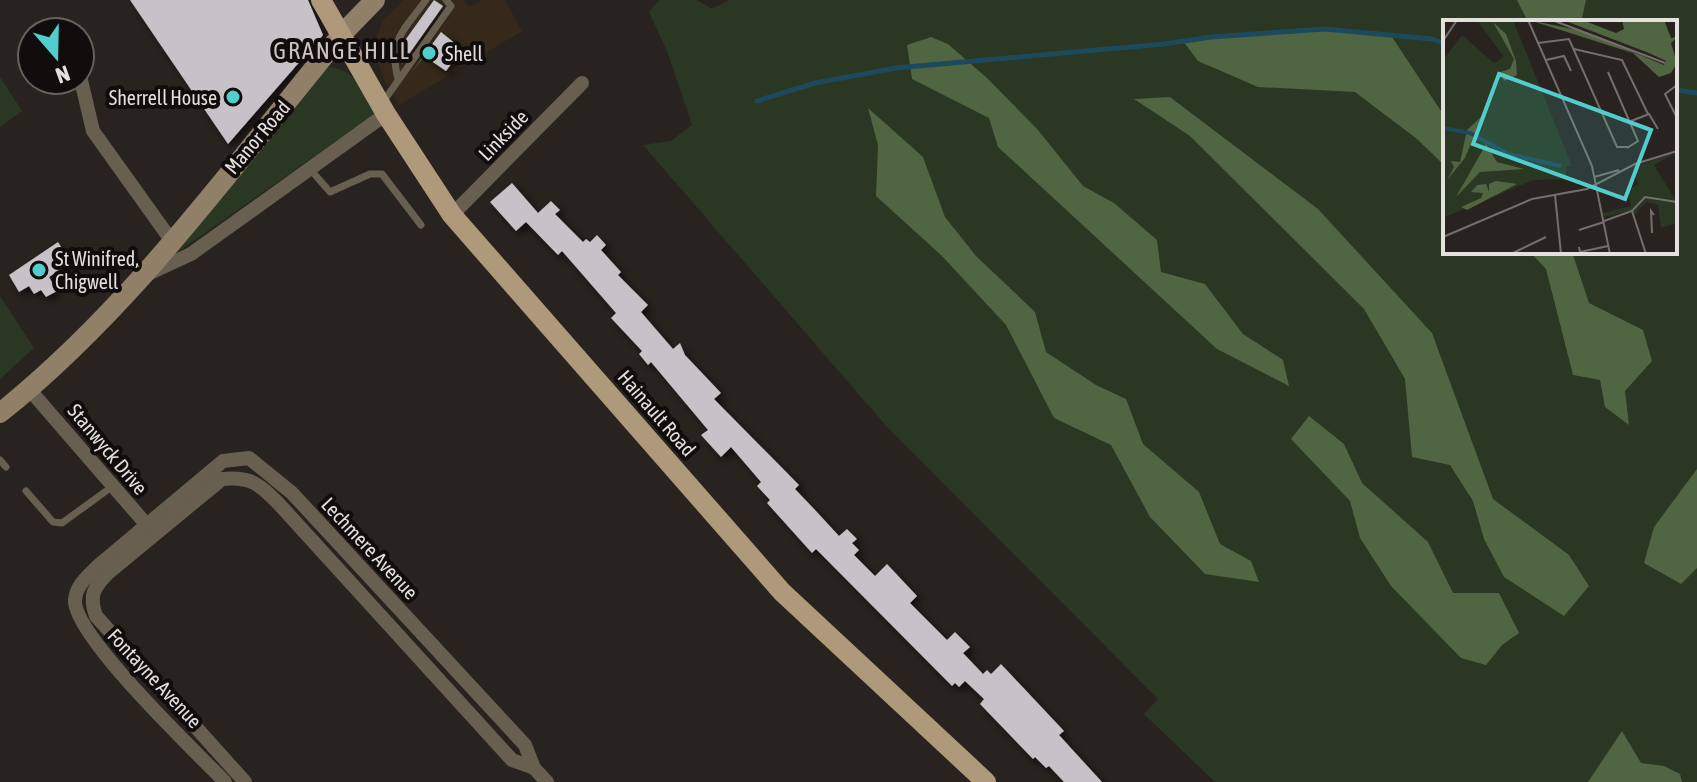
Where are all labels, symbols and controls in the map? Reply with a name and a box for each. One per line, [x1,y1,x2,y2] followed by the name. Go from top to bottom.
[16,16,96,96] north arrow
[1443,20,1677,254] inset map
[273,37,411,64] district label: GRANGE HILL
[445,42,483,65] place label: Shell
[420,44,438,62] marker: Shell
[52,60,73,89] text: N
[109,86,217,109] place label: Sherrell House
[224,88,242,106] marker: Sherrell House
[220,96,294,178] street label: Manor Road
[474,105,532,165] street label: Linkside
[55,247,139,293] place label: St Winifred, Chigwell
[30,261,48,279] marker: St Winifred, Chigwell
[613,365,701,461] street label: Hainault Road
[64,399,152,499] street label: Stanwyck Drive
[317,492,423,604] street label: Lechmere Avenue
[103,624,207,732] street label: Fontayne Avenue

